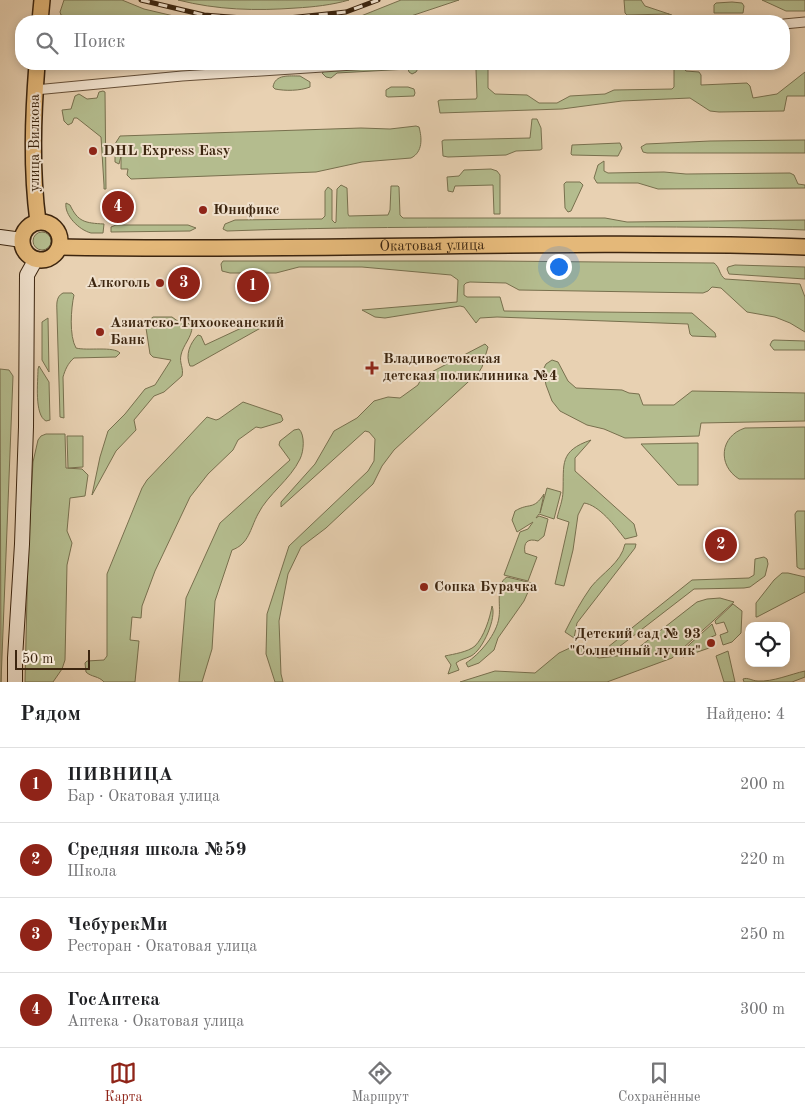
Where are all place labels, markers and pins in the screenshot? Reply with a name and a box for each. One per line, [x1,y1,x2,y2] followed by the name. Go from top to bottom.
[103,144,231,159] place label: DHL Express Easy
[87,145,99,157] marker: DHL Express Easy
[102,188,134,226] pin: 4
[213,203,280,218] place label: Юнификс
[197,204,209,216] marker: Юнификс
[168,264,200,302] pin: 3
[237,267,269,305] pin: 1
[87,276,150,291] place label: Алкоголь
[154,277,166,289] marker: Алкоголь
[110,316,284,348] place label: Азиатско-Тихоокеанский Банк
[94,326,106,338] marker: Азиатско-Тихоокеанский Банк
[383,352,558,384] place label: Владивостокская детская поликлиника №4
[365,361,379,375] marker: Владивостокская детская поликлиника №4
[705,526,737,564] pin: 2
[434,580,538,595] place label: Сопка Бурачка
[418,581,430,593] marker: Сопка Бурачка
[569,627,701,659] place label: Детский сад № 93 "Солнечный лучик"
[705,637,717,649] marker: Детский сад № 93 "Солнечный лучик"

